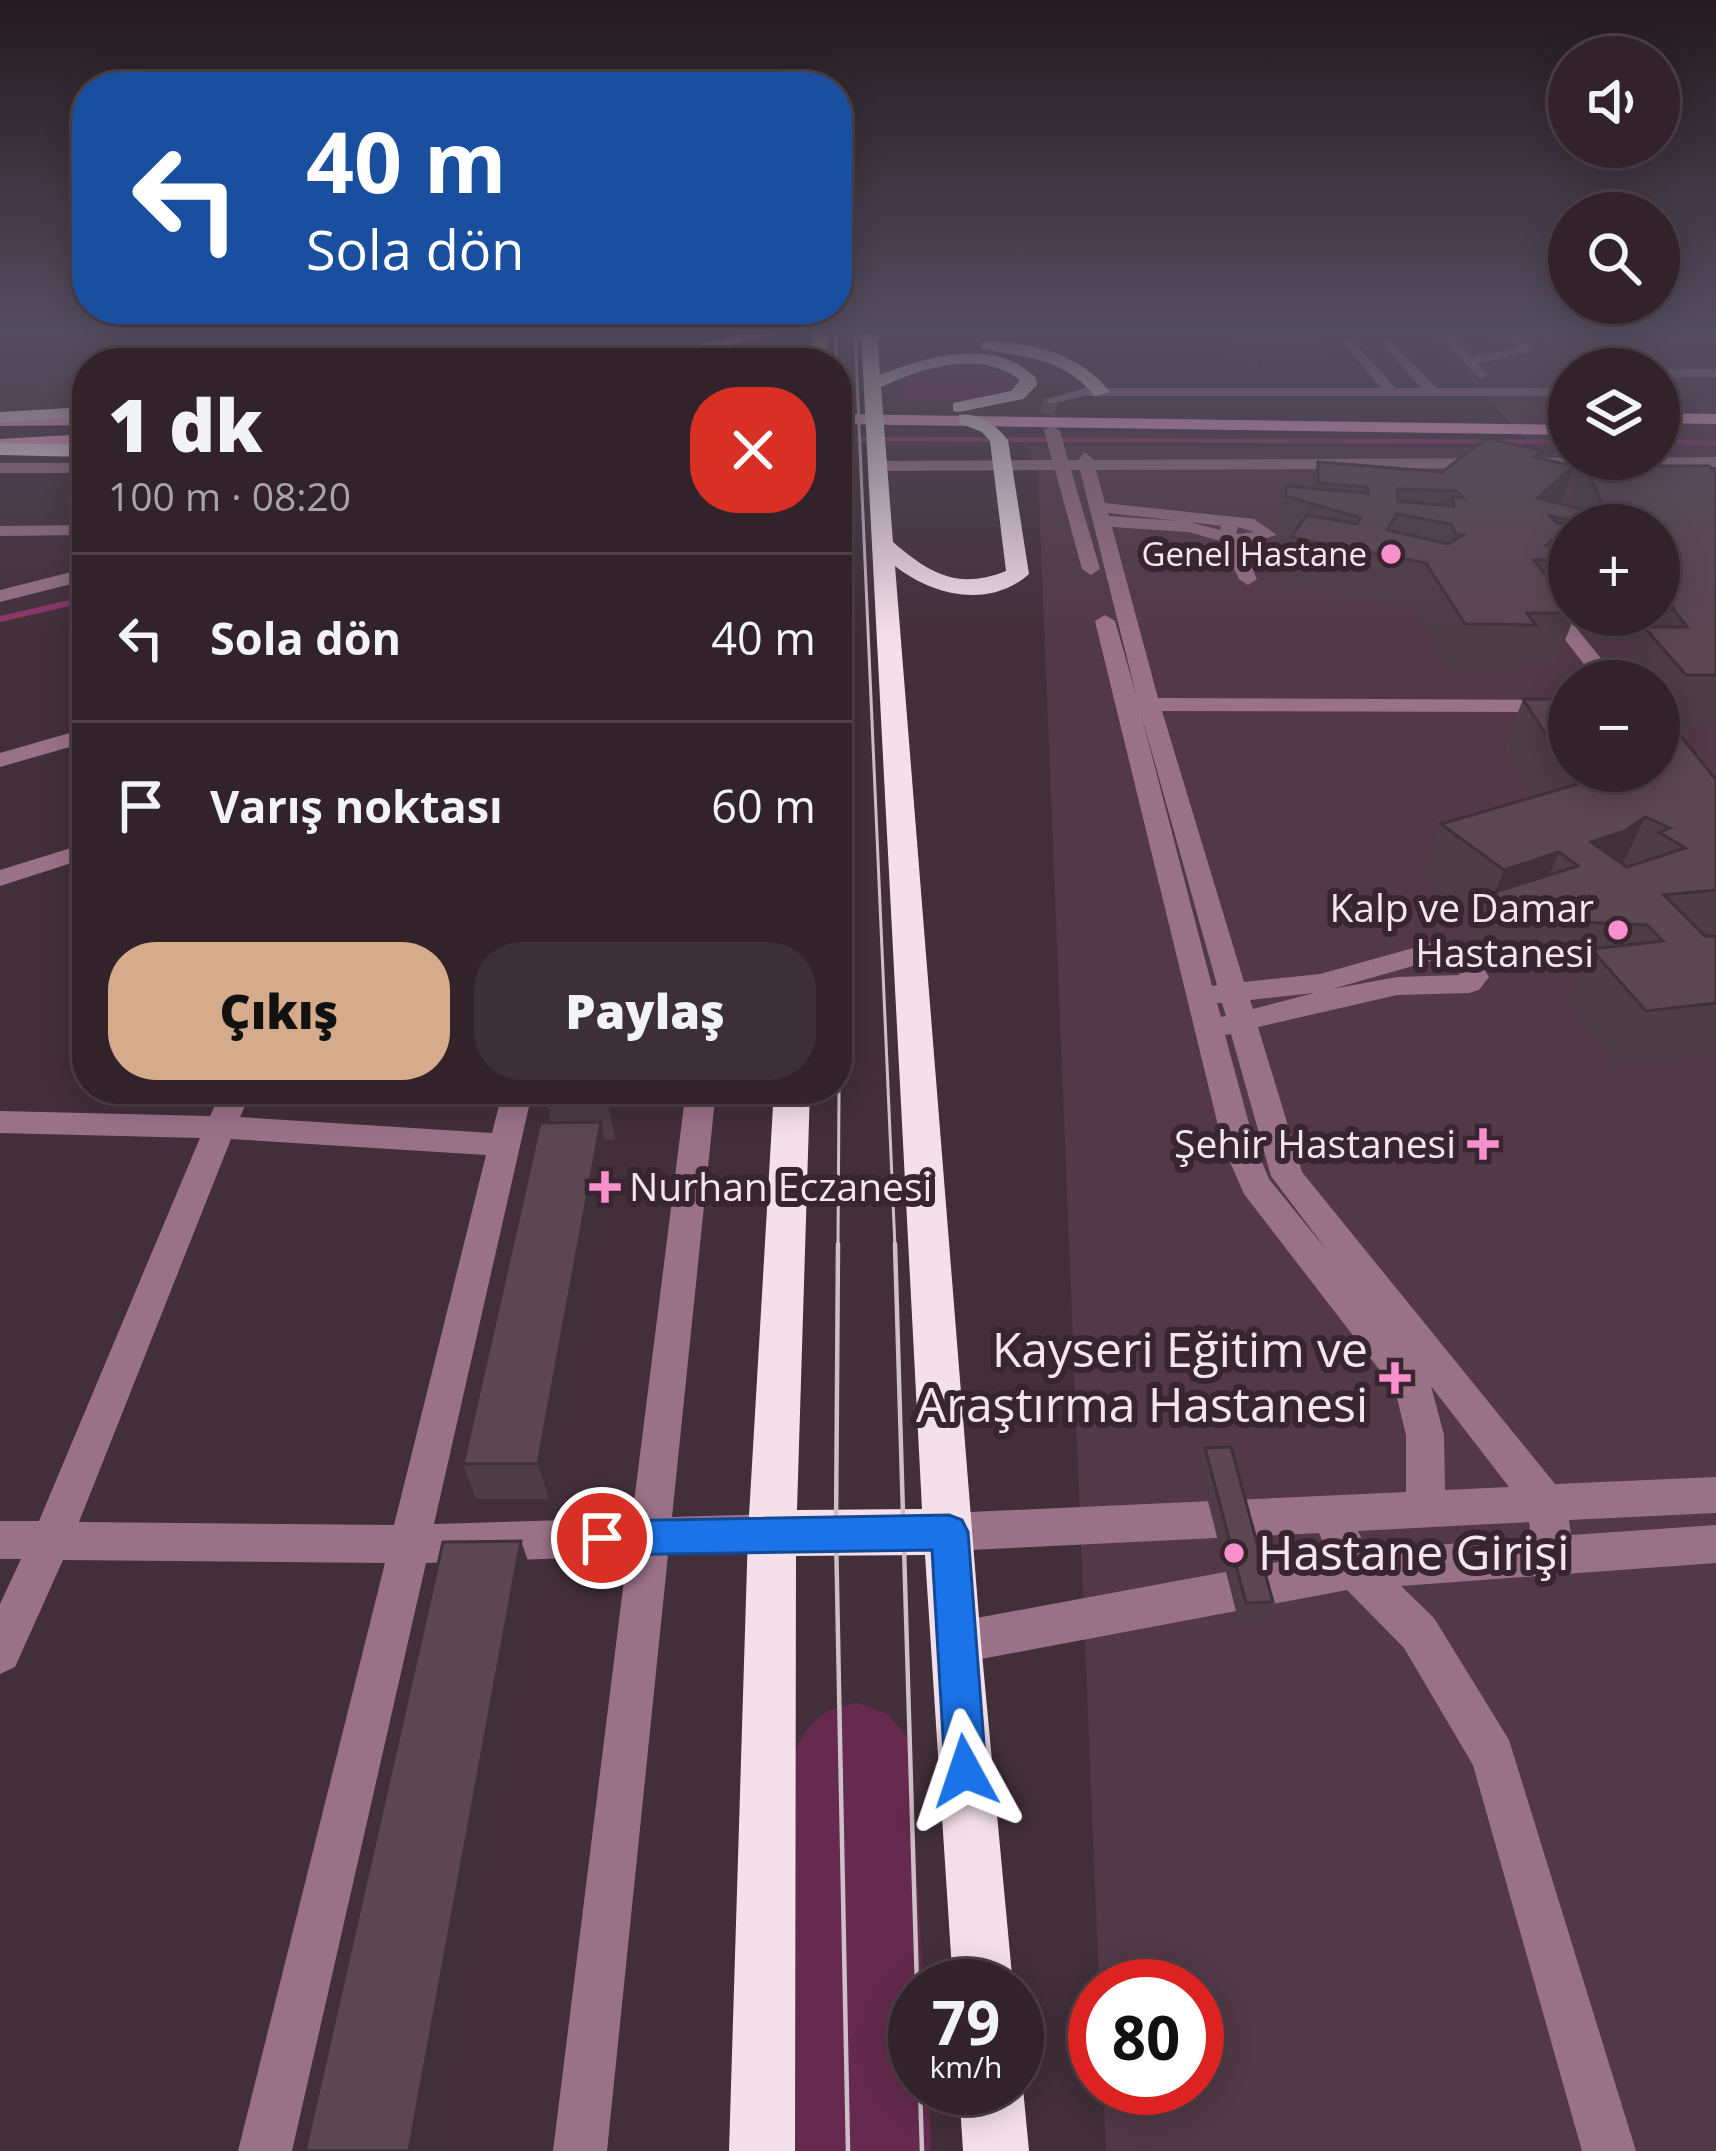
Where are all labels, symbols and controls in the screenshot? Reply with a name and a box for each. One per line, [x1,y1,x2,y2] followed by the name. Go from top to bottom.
[1548,36,1680,792] map controls
[1548,36,1680,168] button: sound
[306,103,506,218] text: 40 m
[108,120,264,276] icon: left
[1548,192,1680,324] button: search
[306,212,524,286] text: Sola dön
[1548,348,1680,480] button: layers
[108,375,263,473] text: 1 dk
[690,387,816,513] button: close
[108,469,351,522] text: 100 m · 08:20
[1548,504,1680,636] button: +
[1142,531,1367,576] place label: Genel Hastane
[1378,541,1404,567] marker: Genel Hastane
[108,605,174,671] icon: left
[210,607,401,668] text: Sola dön
[711,607,816,668] text: 40 m
[1548,660,1680,792] button: −
[108,773,174,839] icon: arrive
[210,775,503,836] text: Varış noktası
[711,775,816,836] text: 60 m
[1329,880,1594,978] place label: Kalp ve Damar Hastanesi
[1605,917,1631,943] marker: Kalp ve Damar Hastanesi
[108,942,450,1080] button: Çıkış
[474,942,816,1080] button: Paylaş
[1174,1116,1456,1169] place label: Şehir Hastanesi
[1467,1128,1499,1160] marker: Şehir Hastanesi
[629,1159,932,1212] place label: Nurhan Eczanesi
[592,1174,618,1200] marker: Nurhan Eczanesi
[916,1316,1368,1436] place label: Kayseri Eğitim ve Araştırma Hastanesi
[1379,1362,1411,1394] marker: Kayseri Eğitim ve Araştırma Hastanesi
[551,1487,653,1589] pin
[569,1505,635,1571] icon: arrive
[1258,1519,1569,1584] place label: Hastane Girişi
[1221,1540,1247,1566] marker: Hastane Girişi
[902,1708,1028,1834] position arrow
[1068,1959,1224,2115] speed limit sign: 80
[932,1981,1000,2063] text: 79
[930,2046,1002,2087] text: km/h

